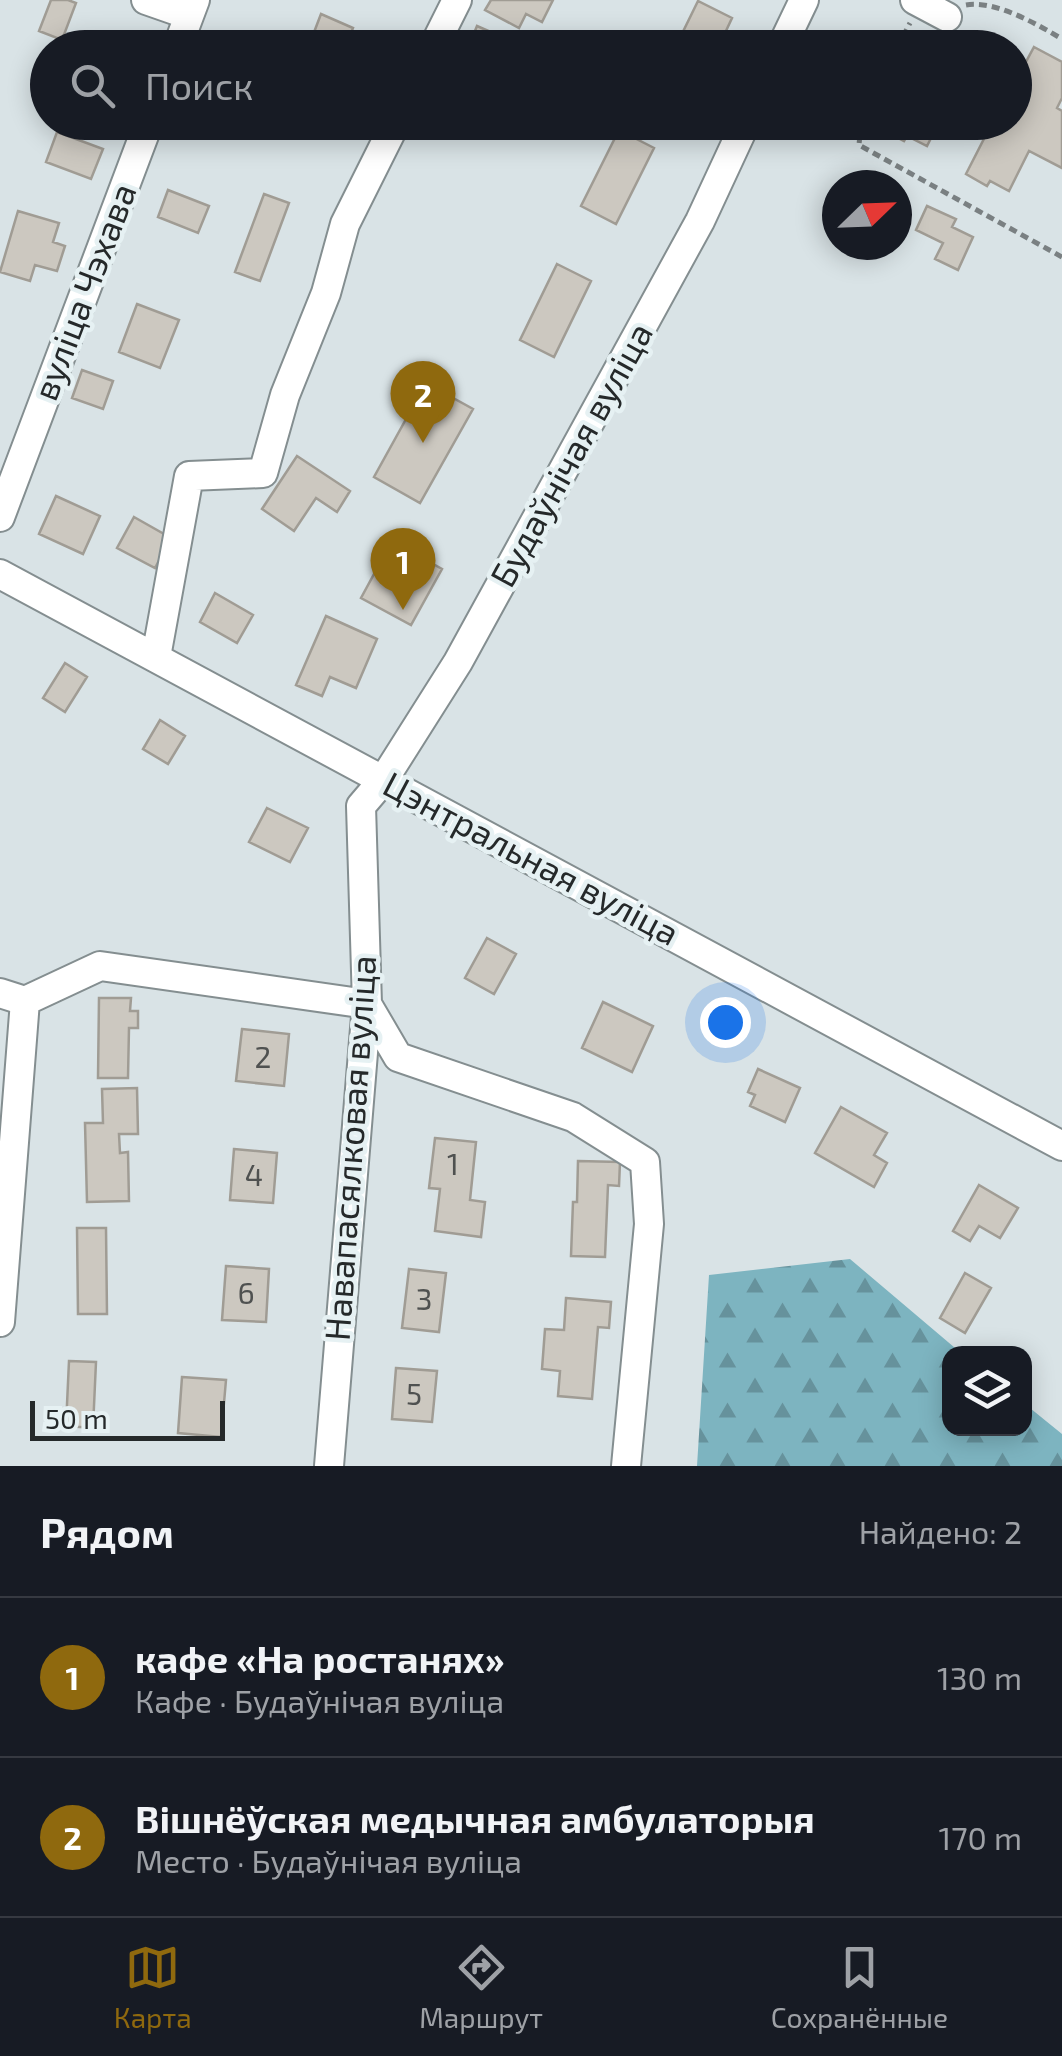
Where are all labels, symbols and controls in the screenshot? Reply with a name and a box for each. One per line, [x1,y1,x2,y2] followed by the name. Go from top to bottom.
[30,30,1032,140] search box
[65,58,120,113] icon: search
[145,62,254,108] text: Поиск
[822,170,912,260] north arrow
[23,177,145,406] street label: вуліца Чэхава
[480,315,661,594] street label: Будаўнічая вуліца
[390,360,456,443] pin: 2
[370,528,436,610] pin: 1
[377,762,687,954] street label: Цэнтральная вуліца
[315,954,384,1342] street label: Навапасялковая вуліца
[700,997,751,1048] your location
[255,1038,271,1074] house number: 2
[447,1145,459,1181] house number: 1
[245,1156,263,1192] house number: 4
[237,1274,255,1310] house number: 6
[416,1280,432,1316] house number: 3
[942,1346,1032,1436] map controls
[942,1346,1032,1436] button: layers
[406,1375,422,1411] house number: 5
[30,1396,225,1440] scale bar
[45,1401,108,1435] text: 50 m
[40,1506,174,1556] text: Рядом
[859,1512,1022,1550] text: Найдено: 2
[135,1635,504,1681] text: кафе «На ростанях»
[66,1658,79,1696] text: 1
[937,1658,1022,1696] text: 130 m
[135,1681,504,1719] text: Кафе · Будаўнічая вуліца
[135,1795,815,1841] text: Вішнёўская медычная амбулаторыя
[63,1818,82,1856] text: 2
[938,1818,1022,1856] text: 170 m
[135,1841,522,1879] text: Место · Будаўнічая вуліца
[114,1940,192,2034] tab: Карта
[419,1940,543,2034] tab: Маршрут
[771,1940,948,2034] tab: Сохранённые

